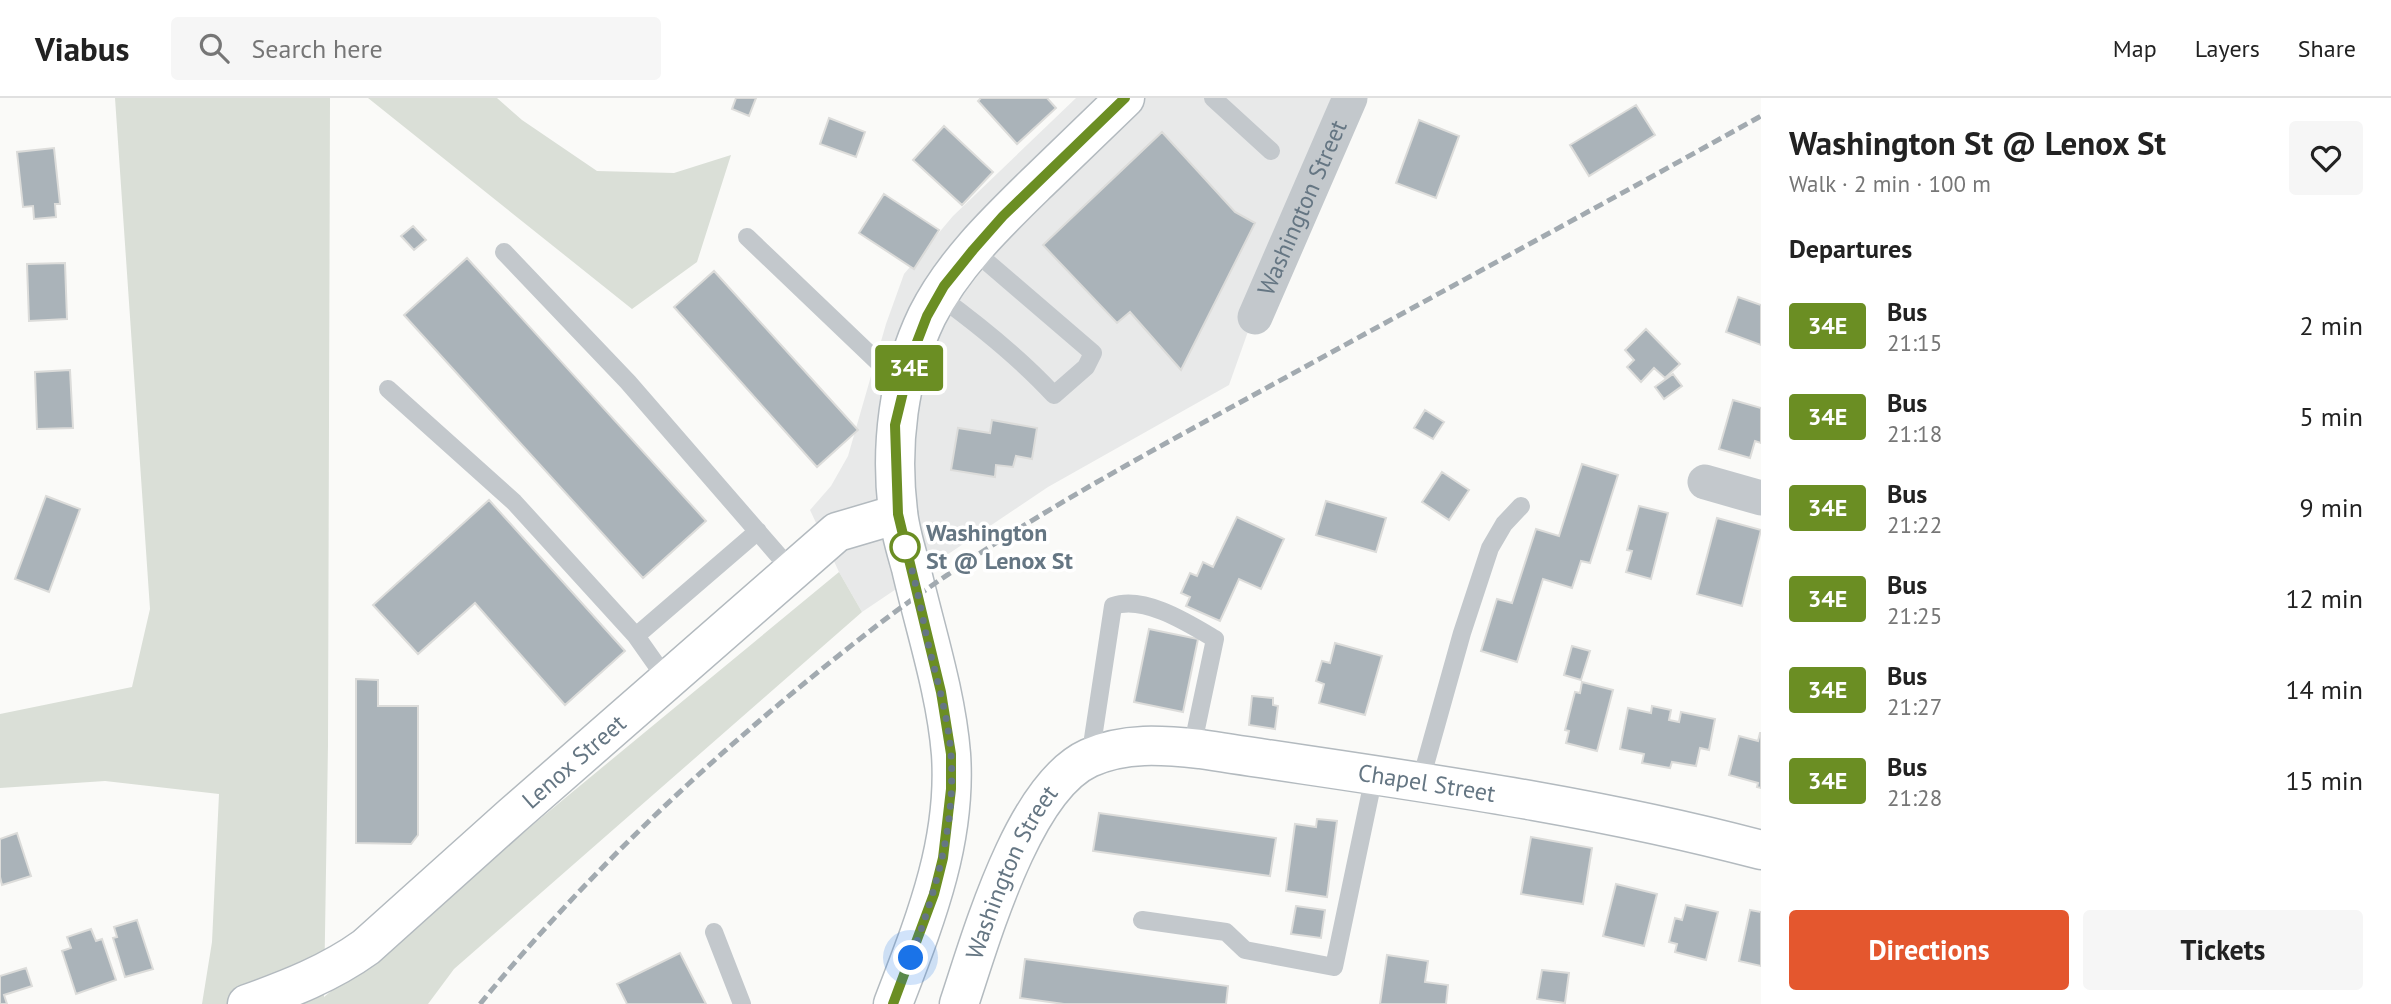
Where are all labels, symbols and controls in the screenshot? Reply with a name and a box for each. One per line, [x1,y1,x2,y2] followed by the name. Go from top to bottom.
[171,17,661,80] search box
[35,27,129,70] text: Viabus
[195,29,233,67] icon: search
[251,32,383,65] text: Search here
[2113,33,2157,64] text: Map
[2195,33,2260,64] text: Layers
[2298,33,2356,64] text: Share
[1250,115,1354,300] street label: Washington Street
[1789,121,2166,164] text: Washington St @ Lenox St
[2289,121,2363,195] button: heart
[1789,169,1991,198] text: Walk · 2 min · 100 m
[1789,232,1912,265] text: Departures
[1887,295,1927,328] text: Bus
[2300,309,2363,342] text: 2 min
[1808,310,1847,341] text: 34E
[1887,328,1942,357] text: 21:15
[869,345,949,391] line badge: 34E
[889,352,929,383] text: 34E
[1887,386,1927,419] text: Bus
[2300,400,2363,433] text: 5 min
[1808,401,1847,432] text: 34E
[1887,419,1942,448] text: 21:18
[1887,477,1927,510] text: Bus
[2300,491,2363,524] text: 9 min
[1808,492,1847,523] text: 34E
[1887,510,1942,539] text: 21:22
[926,517,1073,576] place label: Washington St @ Lenox St
[890,532,920,562] marker: Washington St @ Lenox St
[1887,568,1927,601] text: Bus
[2285,582,2363,615] text: 12 min
[1808,583,1847,614] text: 34E
[1887,601,1942,630] text: 21:25
[1887,659,1927,692] text: Bus
[2285,673,2363,706] text: 14 min
[1808,674,1847,705] text: 34E
[1887,692,1942,721] text: 21:27
[515,708,632,815] street label: Lenox Street
[1887,750,1927,783] text: Bus
[1356,757,1498,809] street label: Chapel Street
[2285,764,2363,797] text: 15 min
[1808,765,1847,796] text: 34E
[959,779,1064,963] street label: Washington Street
[1887,783,1942,812] text: 21:28
[1789,910,2069,990] button: Directions
[2083,910,2363,990] button: Tickets
[893,940,928,975] your location

